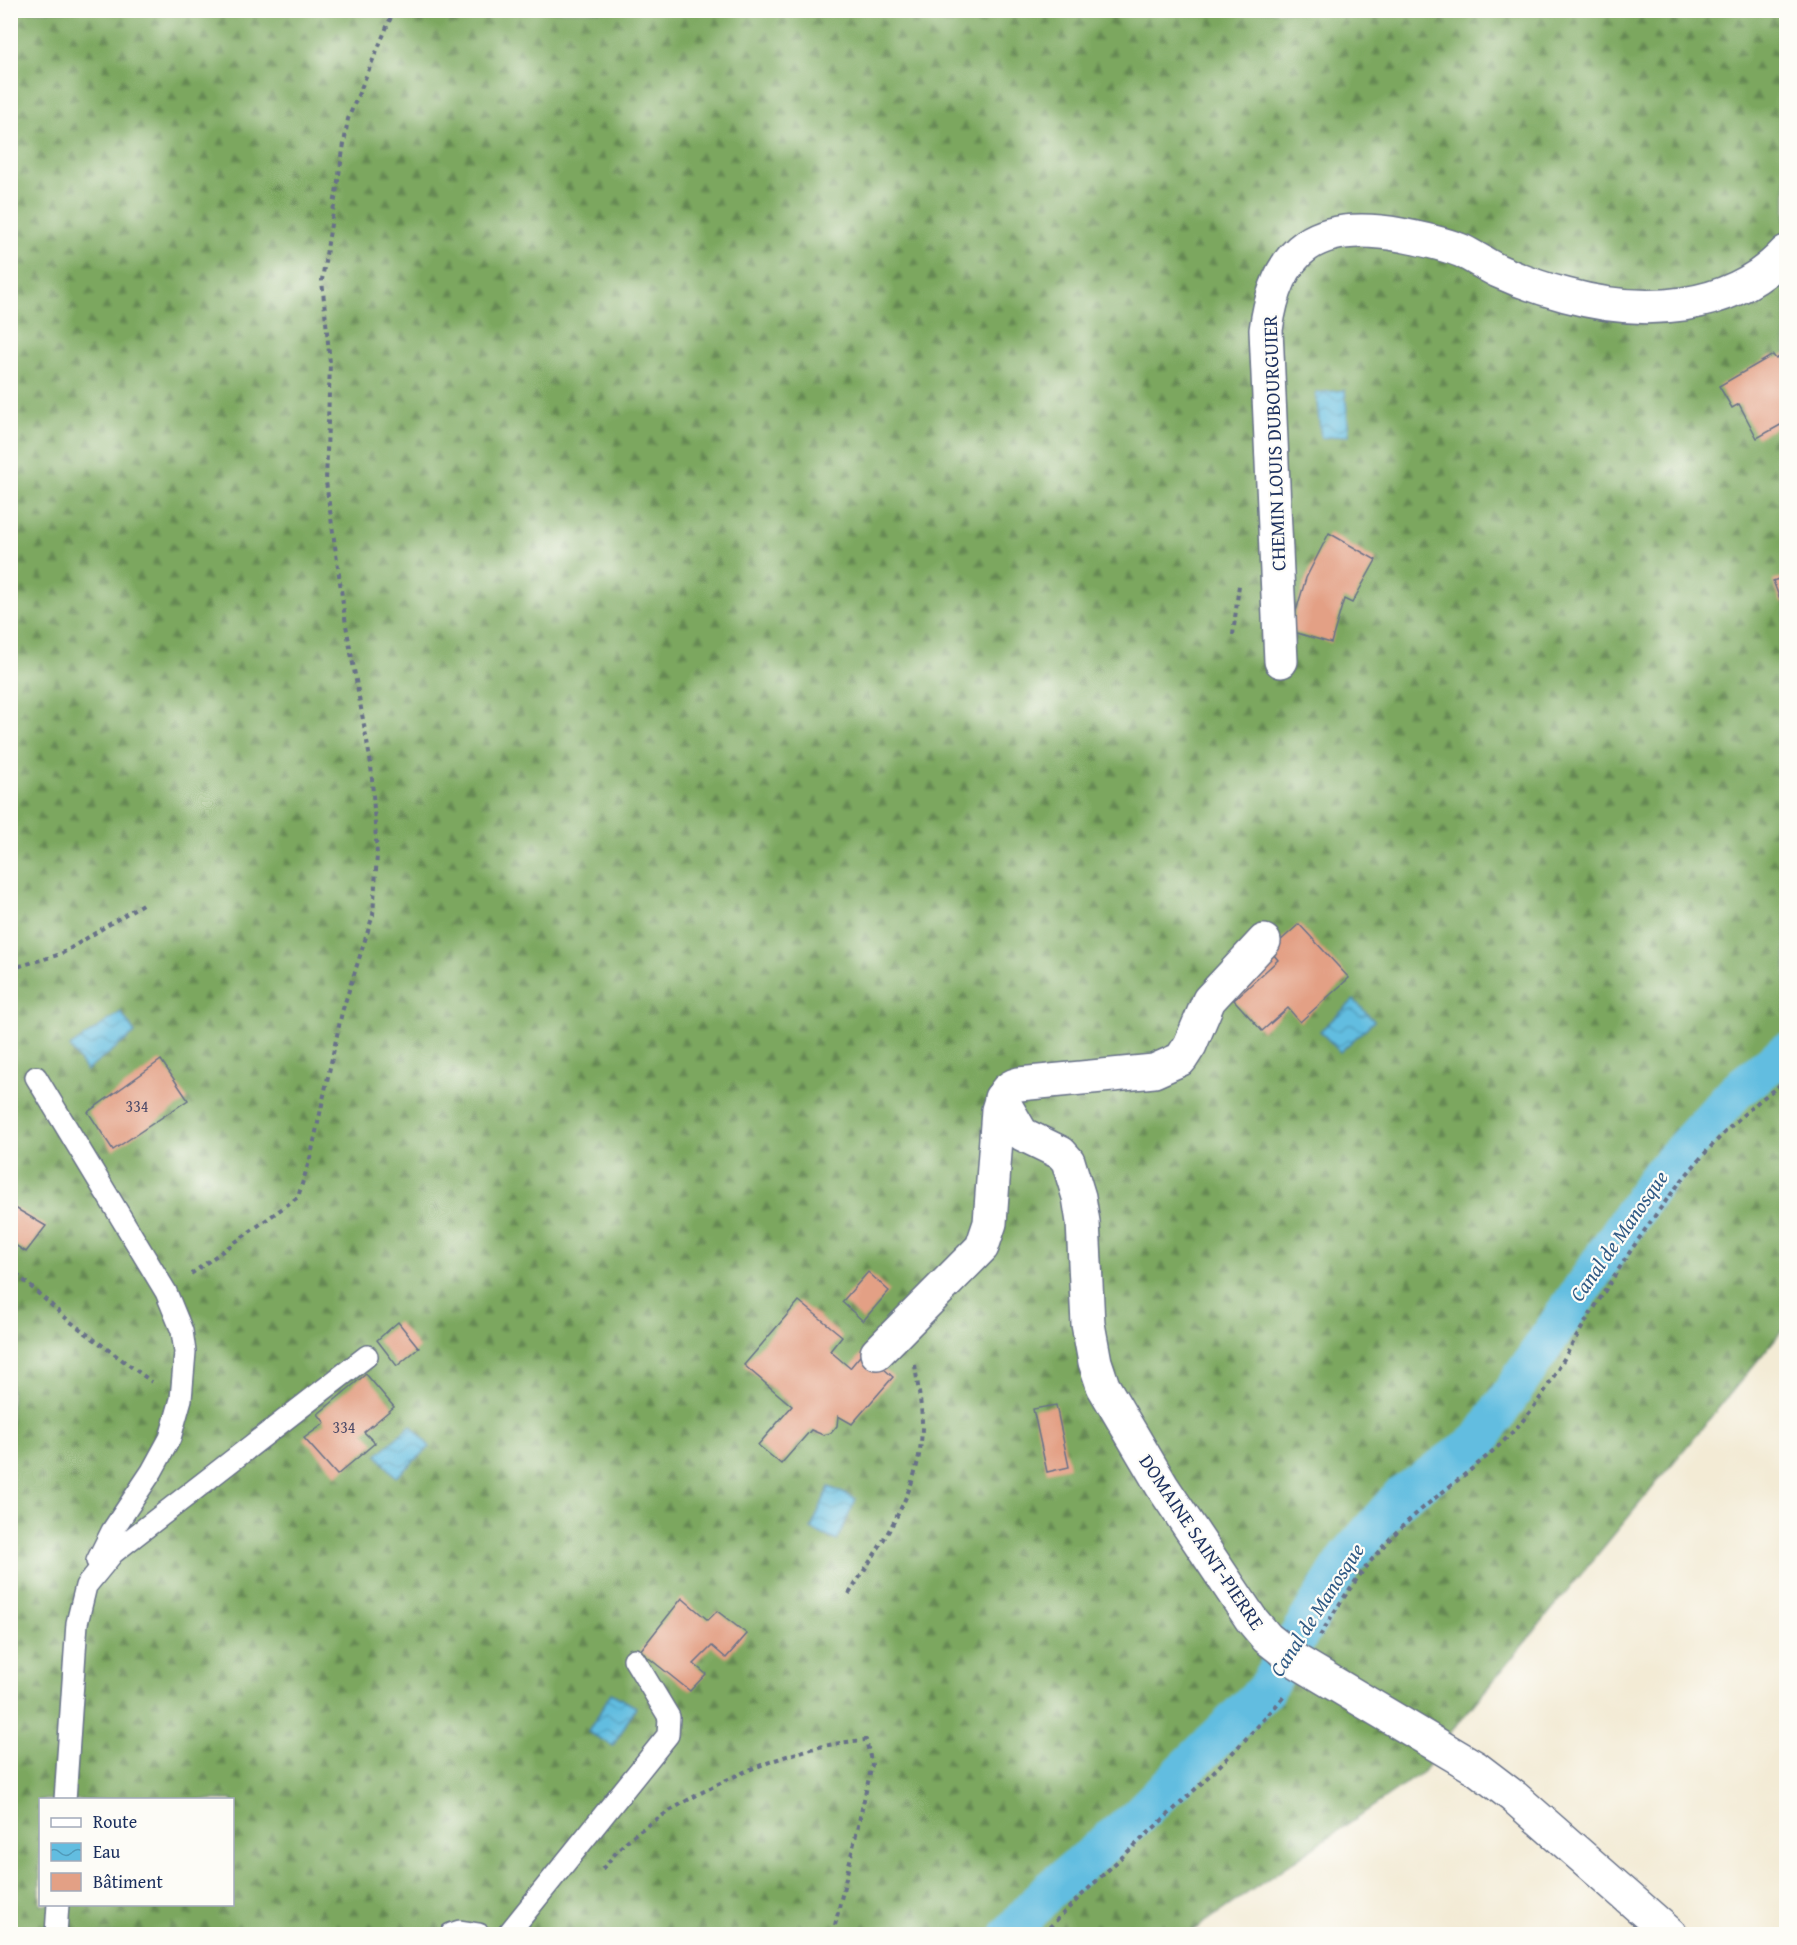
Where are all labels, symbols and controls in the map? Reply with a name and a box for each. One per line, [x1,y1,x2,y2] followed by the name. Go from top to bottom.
[1255,314,1292,571] street label: CHEMIN LOUIS DUBOURGUIER
[125,1094,149,1118] house number: 334
[1562,1164,1675,1308] water label: Canal de Manosque
[332,1415,356,1439] house number: 334
[1133,1448,1272,1635] street label: DOMAINE SAINT-PIERRE
[1262,1537,1371,1683] water label: Canal de Manosque
[39,1798,234,1906] legend
[93,1808,137,1835] text: Route
[93,1838,121,1865] text: Eau
[93,1868,163,1895] text: Bâtiment

